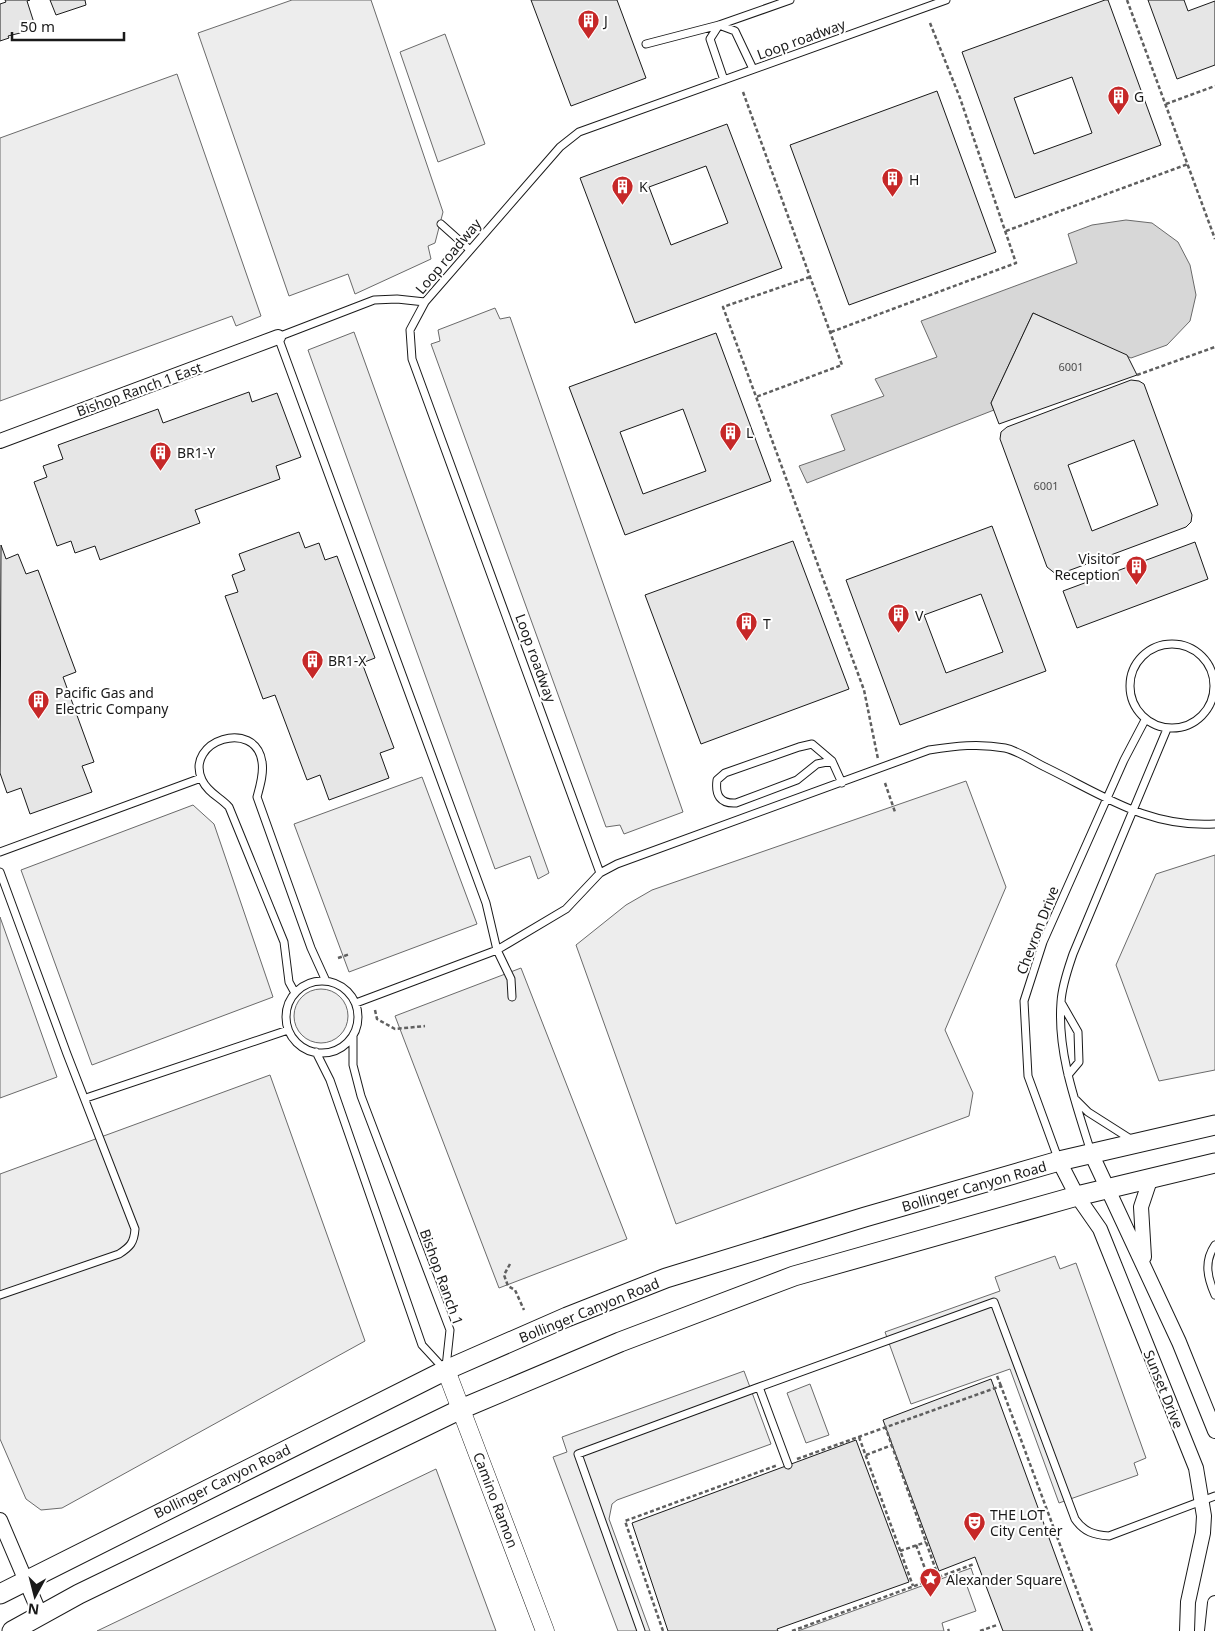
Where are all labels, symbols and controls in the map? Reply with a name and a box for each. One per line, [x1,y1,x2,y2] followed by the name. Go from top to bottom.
[576,8,600,39] building icon: J
[12,10,125,42] scale bar
[602,11,608,30] place label: J
[754,14,849,64] street label: Loop roadway
[20,16,55,36] text: 50 m
[1106,84,1130,115] building icon: G
[1134,87,1144,106] place label: G
[881,167,905,198] building icon: H
[909,170,919,189] place label: H
[611,174,635,205] building icon: K
[639,177,648,196] place label: K
[411,214,486,298] street label: Loop roadway
[74,357,204,421] street label: Bishop Ranch 1 East
[1058,359,1084,374] house number: 6001
[718,420,742,451] building icon: L
[746,423,753,442] place label: L
[149,440,173,471] building icon: BR1-Y
[177,443,215,462] place label: BR1-Y
[1033,478,1059,493] house number: 6001
[1054,549,1120,584] place label: Visitor Reception
[1124,554,1148,585] building icon: Visitor Reception
[887,603,911,634] building icon: V
[915,606,924,625] place label: V
[511,611,561,706] street label: Loop roadway
[735,611,759,642] building icon: T
[763,614,771,633] place label: T
[300,648,324,679] building icon: BR1-X
[328,651,367,670] place label: BR1-X
[55,683,169,718] place label: Pacific Gas and Electric Company
[27,688,51,719] building icon: Pacific Gas and Electric Company
[1011,883,1063,977] street label: Chevron Drive
[899,1156,1049,1216] street label: Bollinger Canyon Road
[416,1226,468,1328] street label: Bishop Ranch 1
[516,1273,662,1347] street label: Bollinger Canyon Road
[1140,1347,1188,1431] street label: Sunset Drive
[150,1440,294,1522] street label: Bollinger Canyon Road
[469,1449,523,1551] street label: Camino Ramon
[990,1505,1063,1540] place label: THE LOT City Center
[962,1510,986,1541] theatre icon: THE LOT City Center
[918,1567,942,1598] place icon: Alexander Square
[946,1570,1062,1589] place label: Alexander Square
[10,1571,60,1621] north arrow
[27,1599,40,1620] text: N

